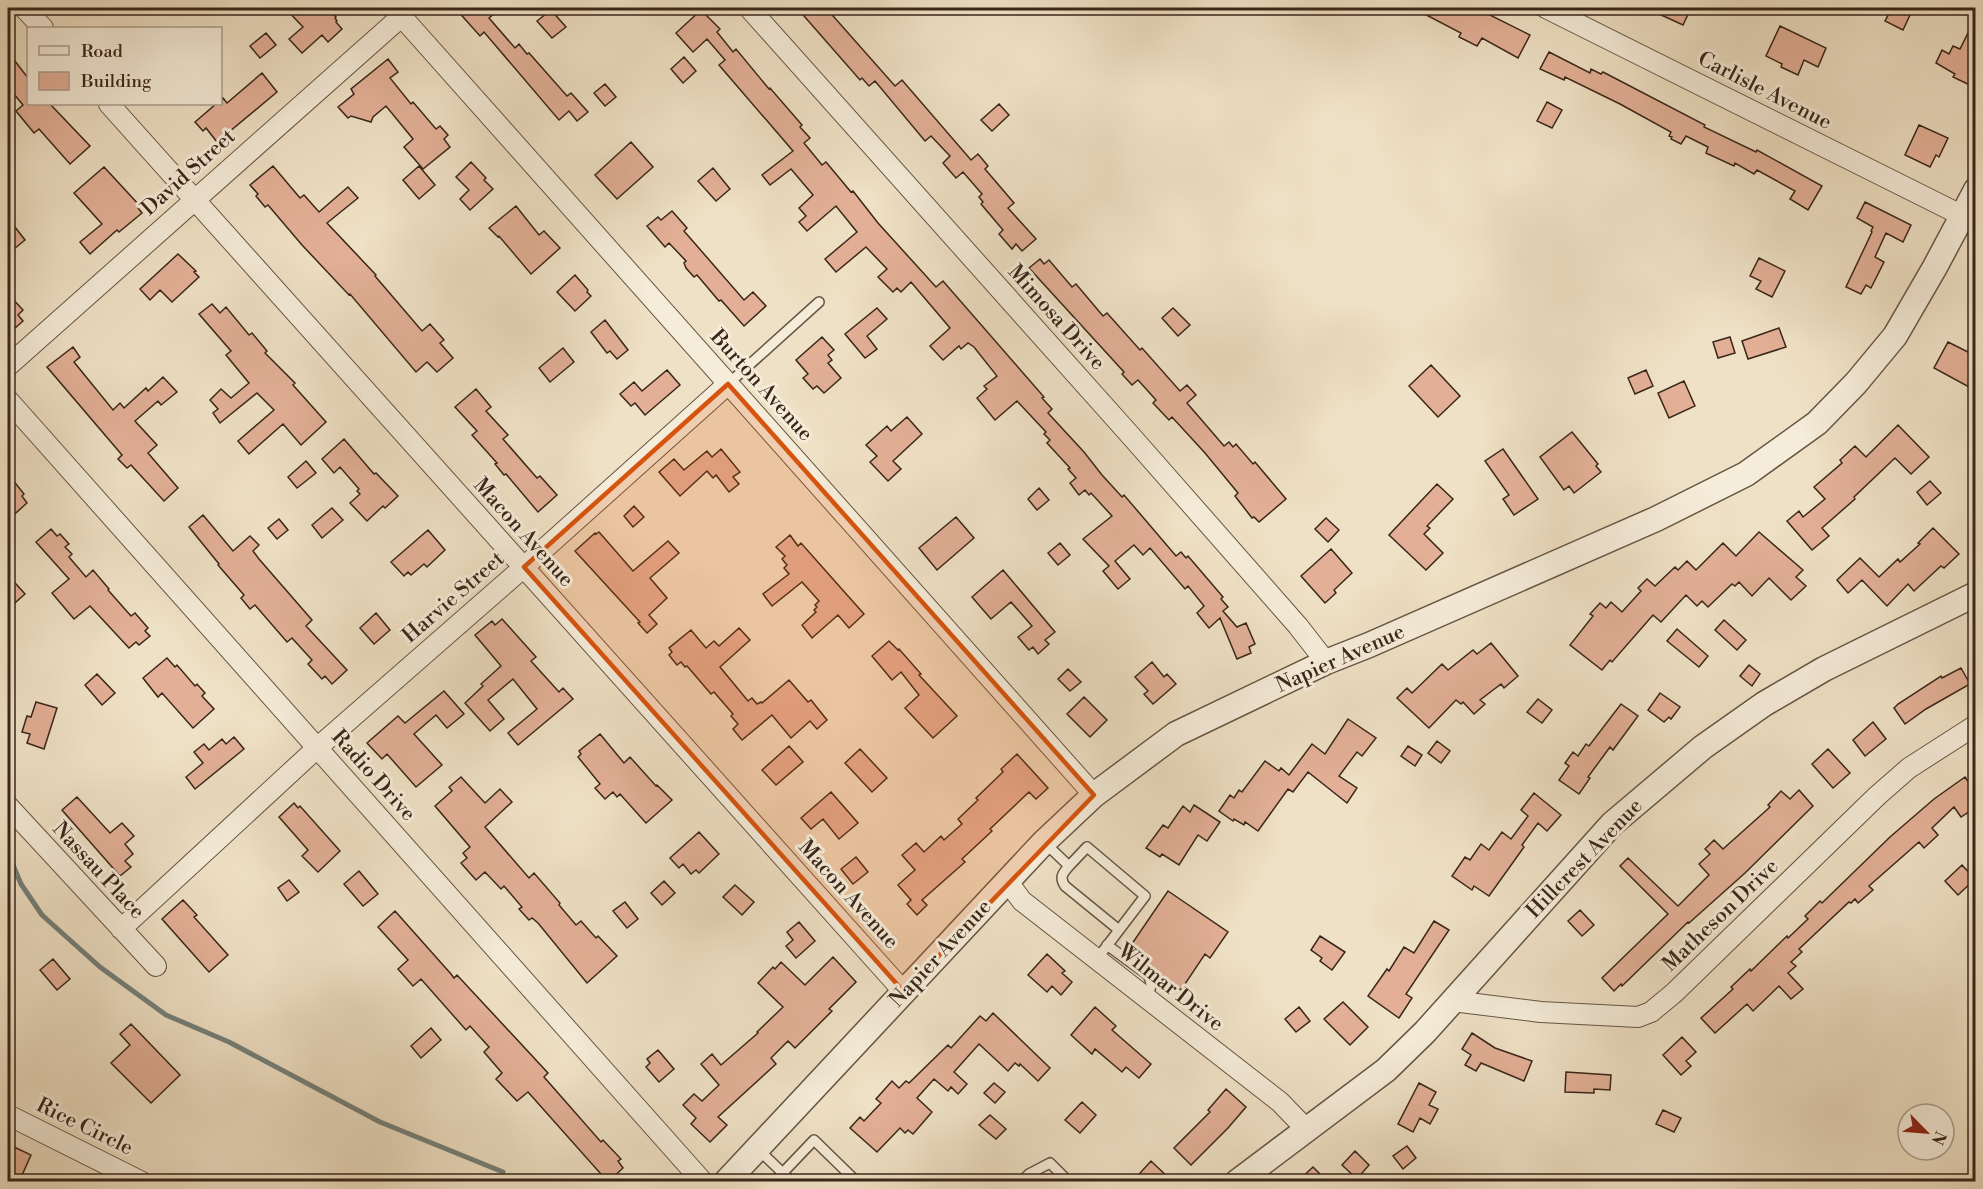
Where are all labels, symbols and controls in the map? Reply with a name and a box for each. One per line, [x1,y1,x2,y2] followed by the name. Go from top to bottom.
[27,27,222,105] legend
[81,40,124,63] text: Road
[1693,46,1836,136] street label: Carlisle Avenue
[80,70,152,93] text: Building
[136,123,241,222] street label: David Street
[1002,259,1111,376] street label: Mimosa Drive
[704,324,818,447] street label: Burton Avenue
[468,473,579,593] street label: Macon Avenue
[397,546,510,649] street label: Harvie Street
[1272,619,1409,699] street label: Napier Avenue
[325,725,421,827] street label: Radio Drive
[1521,793,1648,924] street label: Hillcrest Avenue
[47,817,150,925] street label: Nassau Place
[793,835,904,955] street label: Macon Avenue
[1657,854,1784,978] street label: Matheson Drive
[884,894,997,1013] street label: Napier Avenue
[1111,938,1229,1037] street label: Wilmar Drive
[32,1092,137,1161] street label: Rice Circle
[1896,1102,1956,1162] north arrow
[1927,1128,1950,1148] text: N

